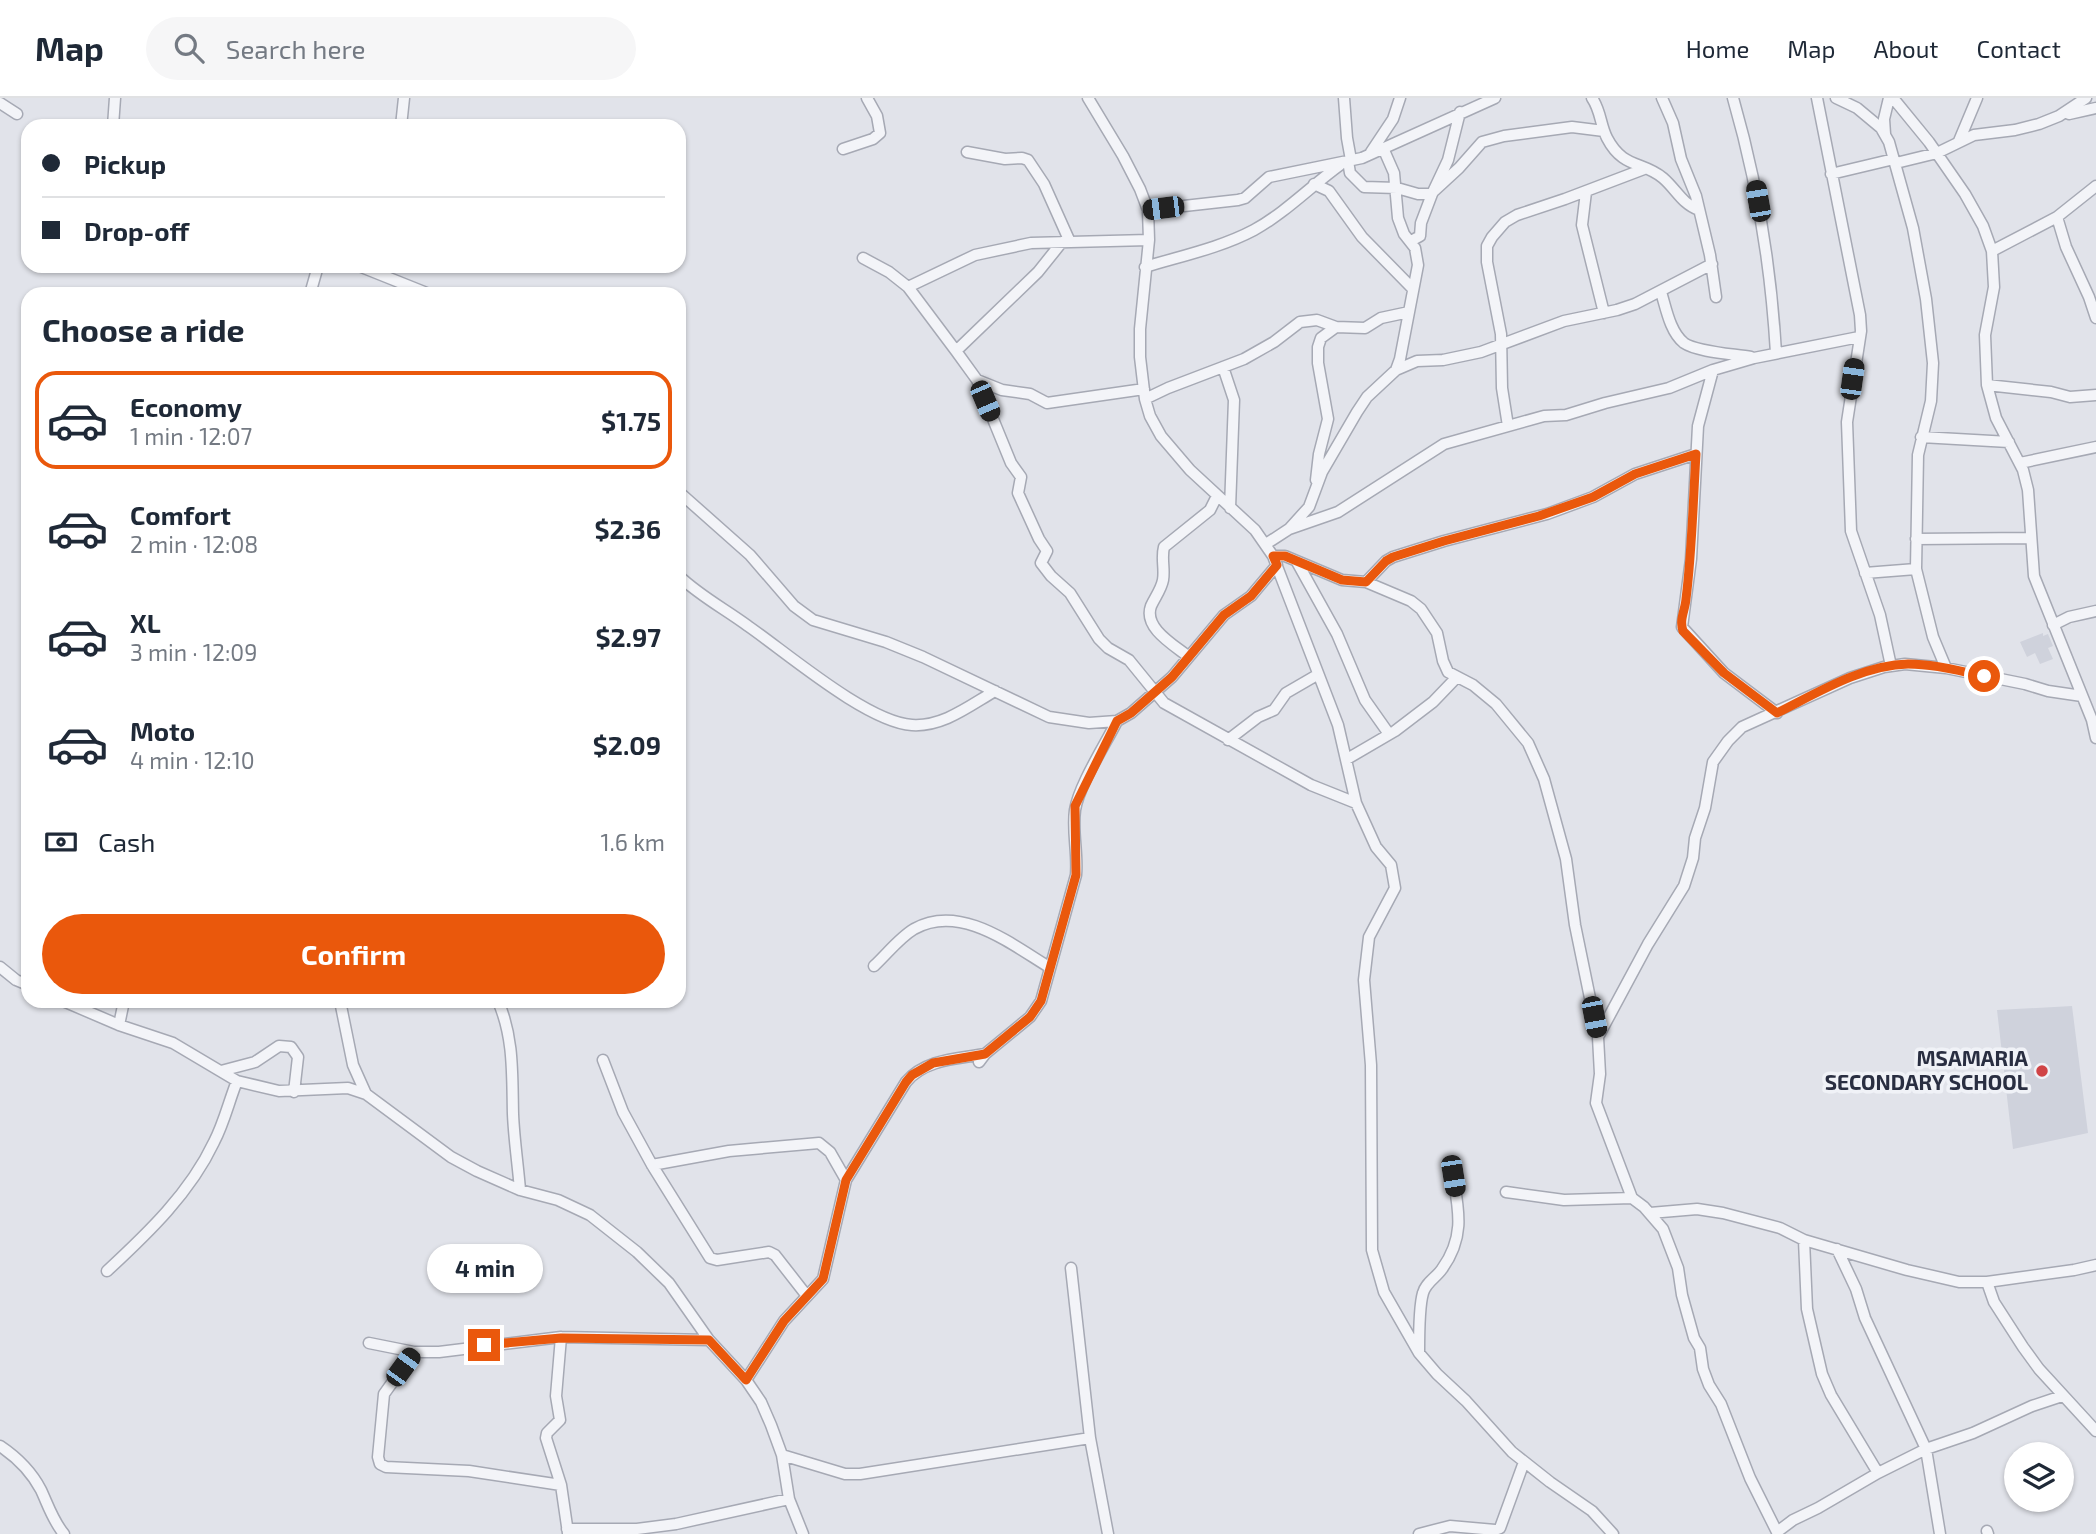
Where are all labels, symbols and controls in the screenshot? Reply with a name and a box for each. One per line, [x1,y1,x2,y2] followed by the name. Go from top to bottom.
[146,17,636,80] search box
[35,28,104,68] text: Map
[170,29,208,67] icon: search
[226,33,365,64] text: Search here
[1686,34,1749,63] text: Home
[1787,34,1835,63] text: Map
[1873,34,1939,63] text: About
[1977,34,2061,63] text: Contact
[84,148,166,179] text: Pickup
[1745,178,1772,224] car
[1141,195,1186,221] car
[84,215,189,246] text: Drop-off
[42,310,245,348] text: Choose a ride
[1839,357,1866,401] car
[968,378,1003,424] car
[46,389,109,452] icon: car
[130,391,242,422] text: Economy
[601,405,661,436] text: $1.75
[130,422,252,450] text: 1 min · 12:07
[46,497,109,560] icon: car
[130,499,231,530] text: Comfort
[594,513,661,544] text: $2.36
[130,530,258,558] text: 2 min · 12:08
[46,605,109,668] icon: car
[130,607,161,638] text: XL
[595,621,661,652] text: $2.97
[130,638,257,666] text: 3 min · 12:09
[1968,660,2000,692] route start
[46,713,109,776] icon: car
[130,715,195,746] text: Moto
[593,729,661,760] text: $2.09
[130,746,255,774] text: 4 min · 12:10
[42,823,80,861] icon: cash
[98,826,155,857] text: Cash
[600,828,665,856] text: 1.6 km
[42,914,665,994] button: Confirm
[1580,994,1609,1040] car
[1825,1045,2028,1094] place label: MSAMARIA SECONDARY SCHOOL
[2034,1063,2050,1079] marker: MSAMARIA SECONDARY SCHOOL
[1440,1154,1467,1198] car
[426,1244,542,1292] callout: 4 min
[455,1254,515,1282] text: 4 min
[468,1329,500,1361] route end
[383,1344,424,1390] car
[2004,1442,2074,1512] map controls
[2004,1442,2074,1512] button: layers

